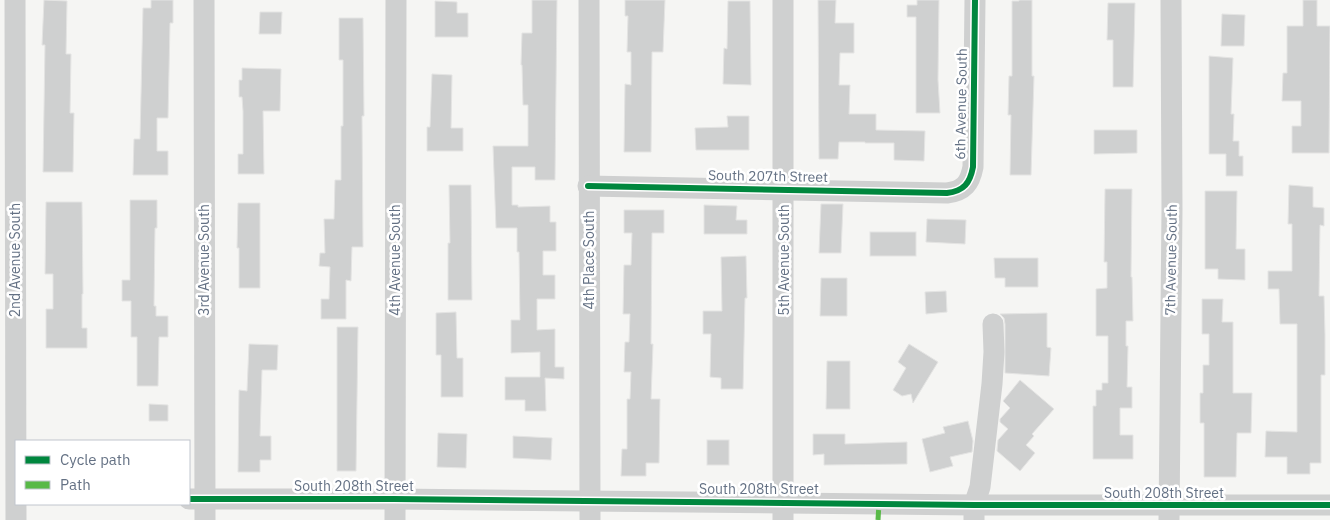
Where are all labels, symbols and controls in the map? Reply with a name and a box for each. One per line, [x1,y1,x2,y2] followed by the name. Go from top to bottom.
[951,48,971,160] street label: 6th Avenue South
[708,166,828,186] street label: South 207th Street
[6,203,24,317] street label: 2nd Avenue South
[195,204,213,316] street label: 3rd Avenue South
[386,204,404,316] street label: 4th Avenue South
[775,204,793,316] street label: 5th Avenue South
[1161,204,1181,316] street label: 7th Avenue South
[580,210,598,310] street label: 4th Place South
[15,440,190,505] legend
[60,450,131,469] text: Cycle path
[60,475,91,494] text: Path
[294,477,414,495] street label: South 208th Street
[699,480,819,498] street label: South 208th Street
[1104,484,1224,502] street label: South 208th Street

